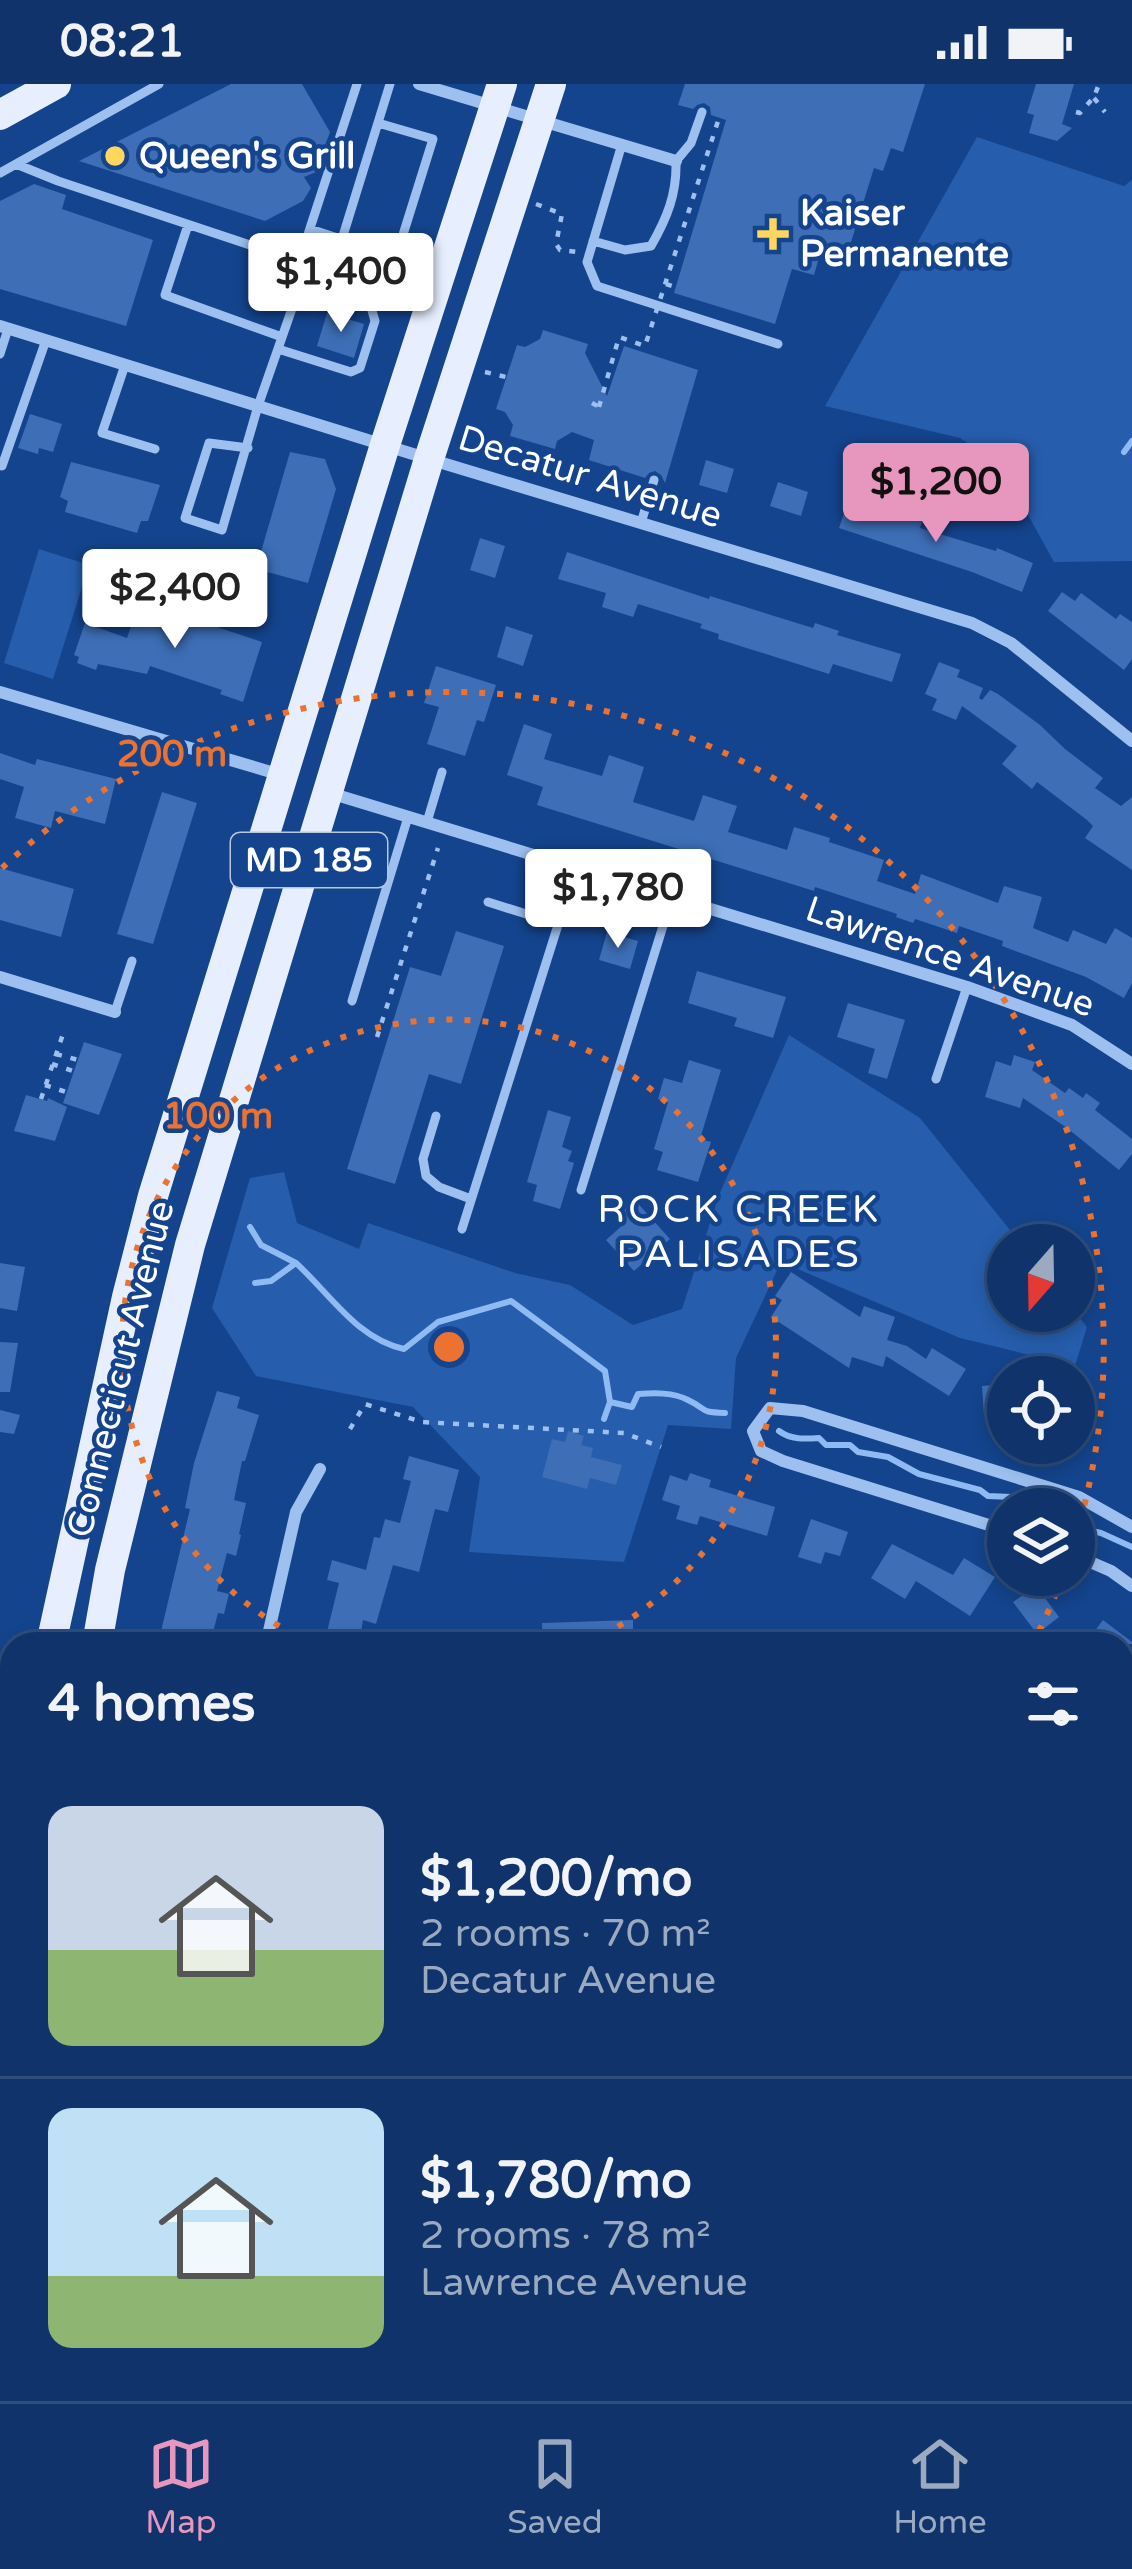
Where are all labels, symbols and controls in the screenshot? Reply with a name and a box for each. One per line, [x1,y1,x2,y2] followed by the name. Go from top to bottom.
[60,15,185,69] text: 08:21
[139,135,355,178] place label: Queen's Grill
[102,143,128,169] marker: Queen's Grill
[800,192,1009,276] place label: Kaiser Permanente
[757,218,789,250] marker: Kaiser Permanente
[243,233,439,335] pin: $1,400
[275,248,407,295] text: $1,400
[453,416,727,538] street label: Decatur Avenue
[838,443,1034,545] pin: $1,200
[870,458,1002,505] text: $1,200
[77,549,273,651] pin: $2,400
[109,564,241,611] text: $2,400
[117,733,227,776] text: 200 m
[231,833,387,887] road number: MD 185
[520,849,716,951] pin: $1,780
[552,864,684,911] text: $1,780
[800,887,1100,1027] street label: Lawrence Avenue
[163,1095,273,1138] text: 100 m
[597,1186,881,1278] district label: ROCK CREEK PALISADES
[58,1196,184,1542] street label: Connecticut Avenue
[987,1224,1095,1332] north arrow
[987,1224,1095,1596] map controls
[428,1326,470,1368] centre of rings
[987,1356,1095,1464] button: locate
[987,1488,1095,1596] button: layers
[1020,1671,1086,1737] icon: filters
[48,1673,256,1735] text: 4 homes
[420,1848,692,1910] text: $1,200/mo
[144,1854,288,1998] icon: home
[420,1910,711,1957] text: 2 rooms · 70 m²
[420,1957,716,2004] text: Decatur Avenue
[420,2150,692,2212] text: $1,780/mo
[144,2156,288,2300] icon: home
[420,2212,711,2259] text: 2 rooms · 78 m²
[420,2259,748,2306] text: Lawrence Avenue
[145,2431,217,2542] tab: Map
[507,2431,603,2542] tab: Saved
[893,2431,987,2542] tab: Home

